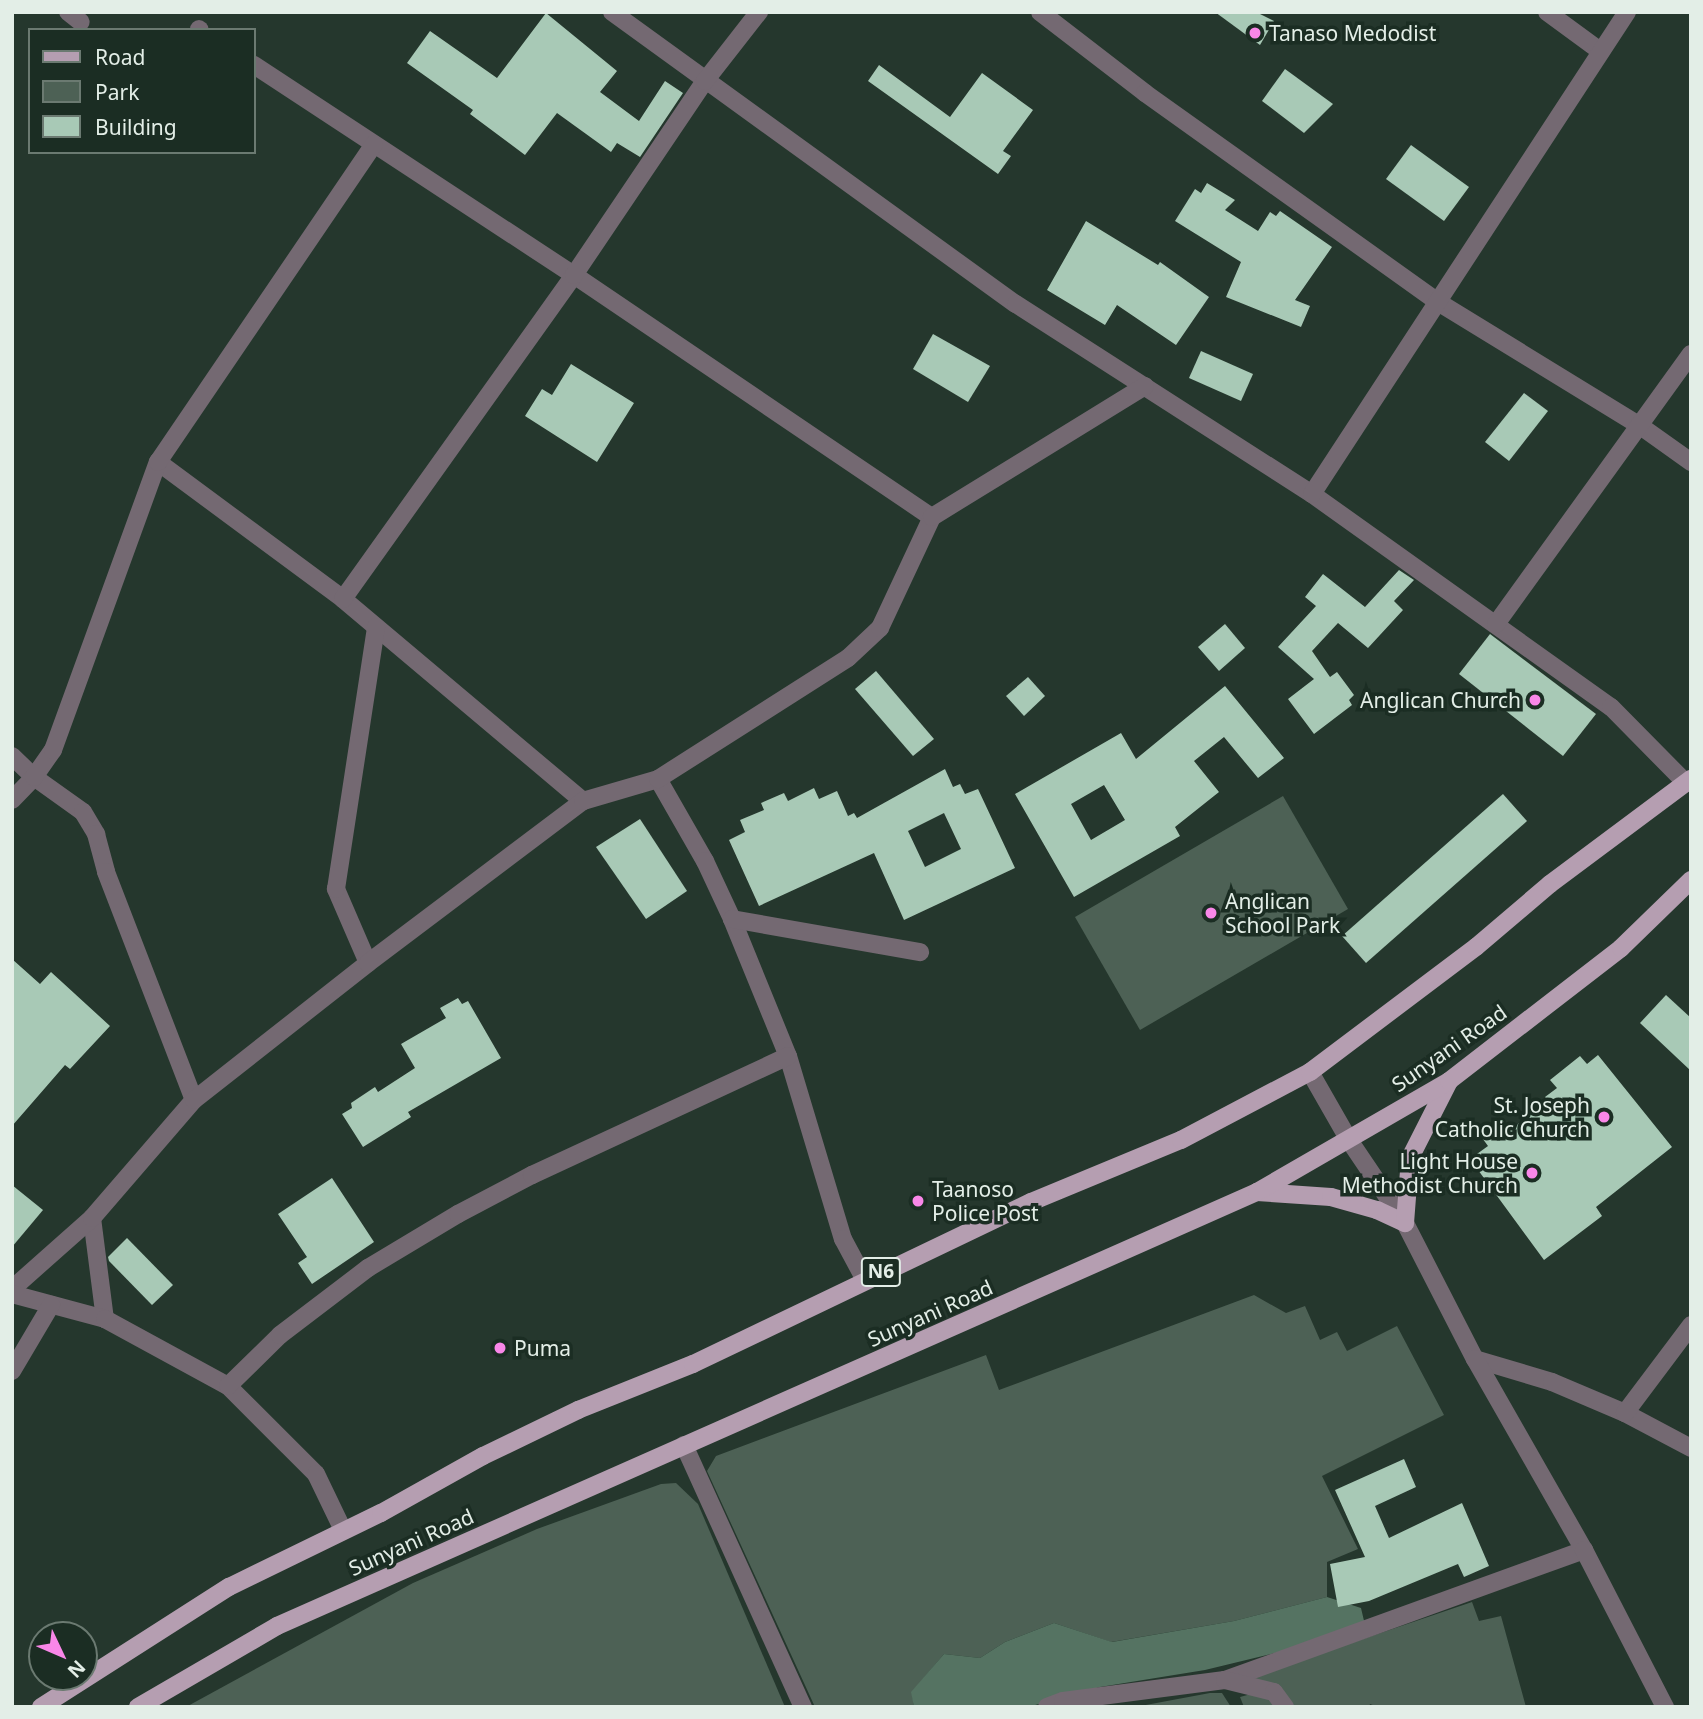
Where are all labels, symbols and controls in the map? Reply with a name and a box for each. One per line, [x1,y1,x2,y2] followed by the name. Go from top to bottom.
[1269,20,1436,46] place label: Tanaso Medodist
[1247,25,1263,41] marker: Tanaso Medodist
[28,28,256,154] legend
[95,43,145,71] text: Road
[95,78,139,106] text: Park
[95,113,177,141] text: Building
[1360,687,1521,713] place label: Anglican Church
[1527,692,1543,708] marker: Anglican Church
[1225,888,1340,938] place label: Anglican School Park
[1203,905,1219,921] marker: Anglican School Park
[1387,999,1511,1097] street label: Sunyani Road
[1435,1092,1590,1142] place label: St. Joseph Catholic Church
[1596,1109,1612,1125] marker: St. Joseph Catholic Church
[1342,1148,1518,1198] place label: Light House Methodist Church
[1524,1165,1540,1181] marker: Light House Methodist Church
[932,1176,1039,1226] place label: Taanoso Police Post
[910,1193,926,1209] marker: Taanoso Police Post
[860,1256,902,1288] road number: N6
[864,1274,996,1352] street label: Sunyani Road
[514,1335,571,1361] place label: Puma
[492,1340,508,1356] marker: Puma
[345,1503,477,1581] street label: Sunyani Road
[28,1621,98,1691] north arrow
[62,1655,91,1684] text: N

